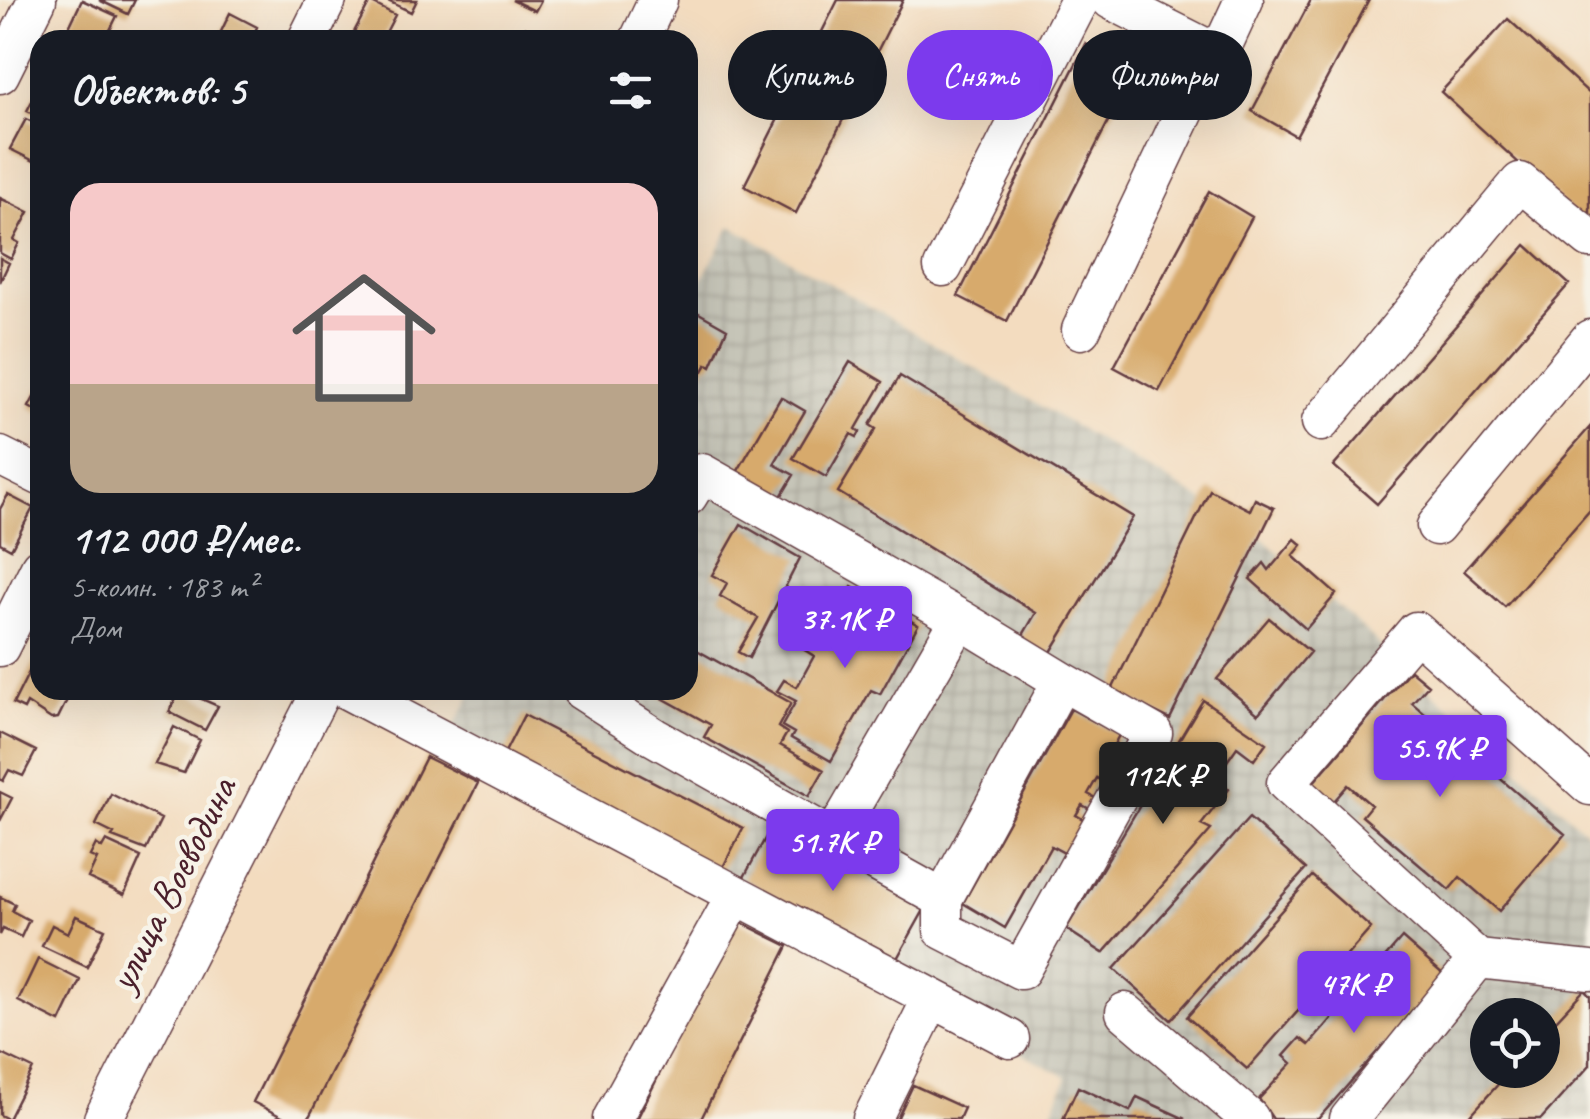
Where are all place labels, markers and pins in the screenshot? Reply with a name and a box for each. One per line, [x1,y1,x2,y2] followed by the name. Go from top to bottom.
[753,586,937,671] pin: 37.1K ₽
[1348,715,1532,800] pin: 55.9K ₽
[1082,742,1244,827] pin: 112K ₽
[741,809,925,894] pin: 51.7K ₽
[1284,951,1424,1036] pin: 47K ₽

